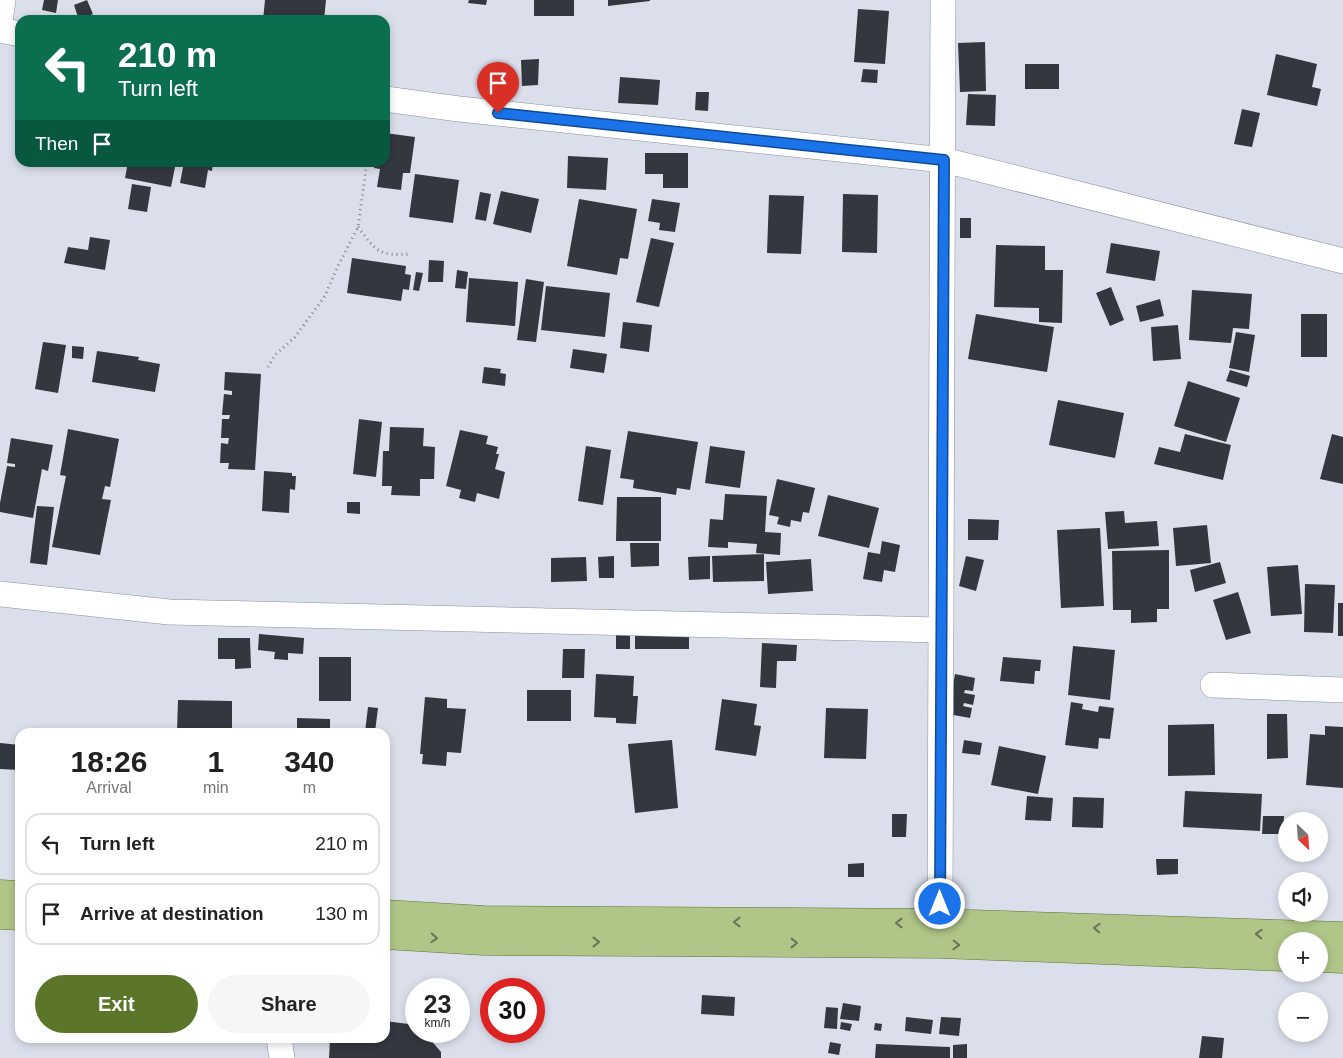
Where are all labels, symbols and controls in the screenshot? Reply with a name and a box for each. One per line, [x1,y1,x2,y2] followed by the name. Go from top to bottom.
[35,35,100,100] icon: left
[118,35,217,74] text: 210 m
[477,62,519,113] pin
[484,69,512,97] icon: arrive
[118,76,198,101] text: Turn left
[88,130,116,158] icon: arrive
[35,133,78,154] text: Then
[71,745,147,778] text: 18:26
[207,745,224,778] text: 1
[284,745,334,778] text: 340
[86,779,132,796] text: Arrival
[203,779,229,796] text: min
[303,779,316,796] text: m
[1278,812,1328,862] north arrow
[1278,812,1328,1042] map controls
[37,830,65,858] icon: left
[80,833,155,854] text: Turn left
[315,833,368,854] text: 210 m
[1278,872,1328,922] button: sound
[913,877,965,929] position arrow
[37,900,65,928] icon: arrive
[80,903,264,924] text: Arrive at destination
[315,903,368,924] text: 130 m
[733,917,740,927] one-way arrow
[895,918,903,928] one-way arrow
[1093,923,1101,934] one-way arrow
[1255,928,1263,939] one-way arrow
[430,932,438,943] one-way arrow
[1278,932,1328,982] button: +
[592,936,600,947] one-way arrow
[790,938,798,948] one-way arrow
[952,940,960,950] one-way arrow
[35,975,198,1033] button: Exit
[208,975,370,1033] button: Share
[480,978,545,1043] speed limit sign: 30
[424,990,451,1018] text: 23
[1278,992,1328,1042] button: −
[424,1016,451,1030] text: km/h

